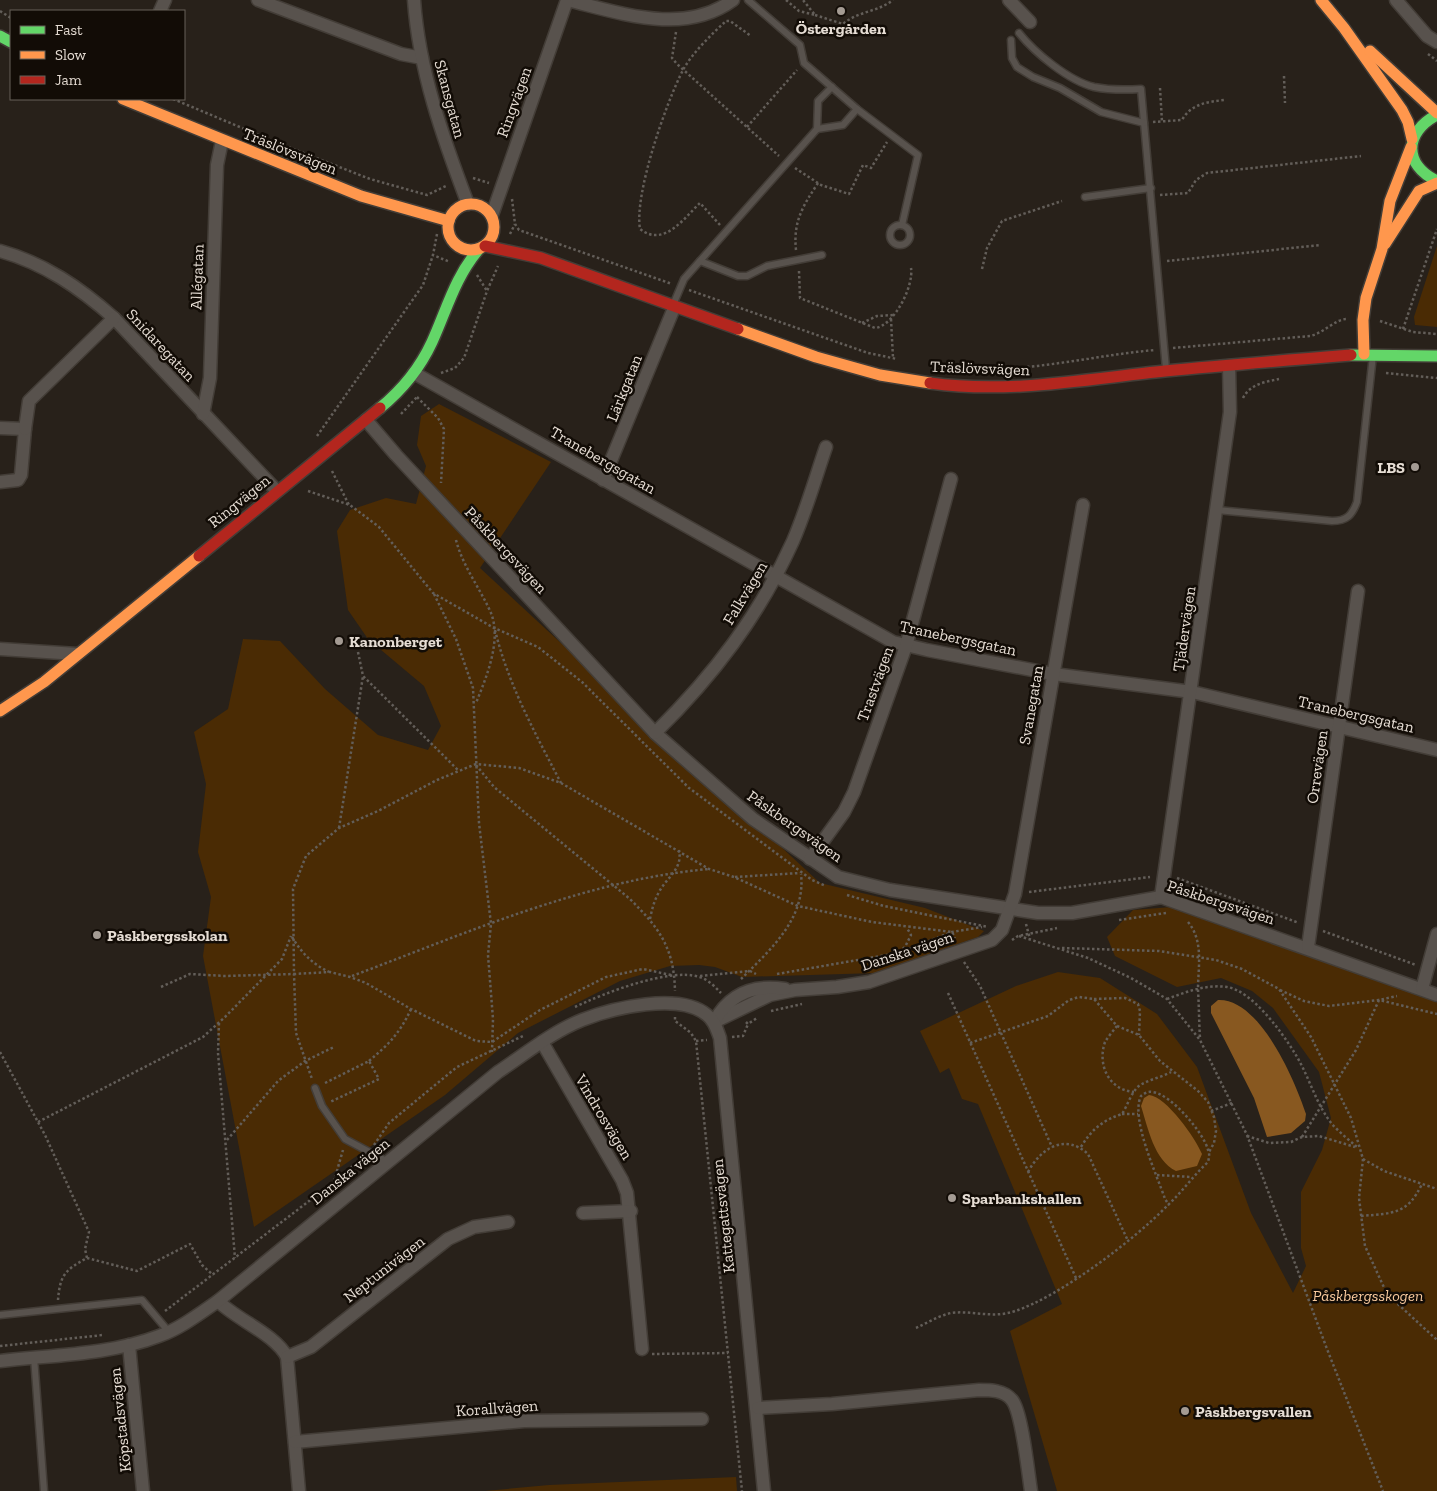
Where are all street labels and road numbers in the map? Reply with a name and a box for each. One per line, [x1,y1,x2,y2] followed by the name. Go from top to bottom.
[430,58,470,141] street label: Skansgatan
[492,63,536,140] street label: Ringvägen
[240,124,341,179] street label: Träslövsvägen
[186,243,208,310] street label: Allégatan
[123,305,200,386] street label: Snidaregatan
[602,351,646,424] street label: Lärkgatan
[930,357,1031,379] street label: Träslövsvägen
[547,422,660,498] street label: Tranebergsgatan
[204,470,274,532] street label: Ringvägen
[461,503,552,598] street label: Påskbergsvägen
[719,557,772,628] street label: Falkvägen
[1169,584,1200,673] street label: Tjädervägen
[898,616,1019,660] street label: Tranebergsgatan
[853,643,898,724] street label: Trastvägen
[1015,663,1047,746] street label: Svanegatan
[1296,691,1417,737] street label: Tranebergsgatan
[1302,728,1332,805] street label: Orrevägen
[744,786,847,866] street label: Påskbergsvägen
[1165,876,1278,929] street label: Påskbergsvägen
[859,927,956,975] street label: Danska vägen
[571,1070,637,1164] street label: Vindrosvägen
[307,1133,394,1209] street label: Danska vägen
[708,1157,738,1274] street label: Kattegattsvägen
[340,1231,429,1306] street label: Neptunivägen
[105,1366,135,1473] street label: Köpstadsvägen
[455,1396,540,1420] street label: Korallvägen

